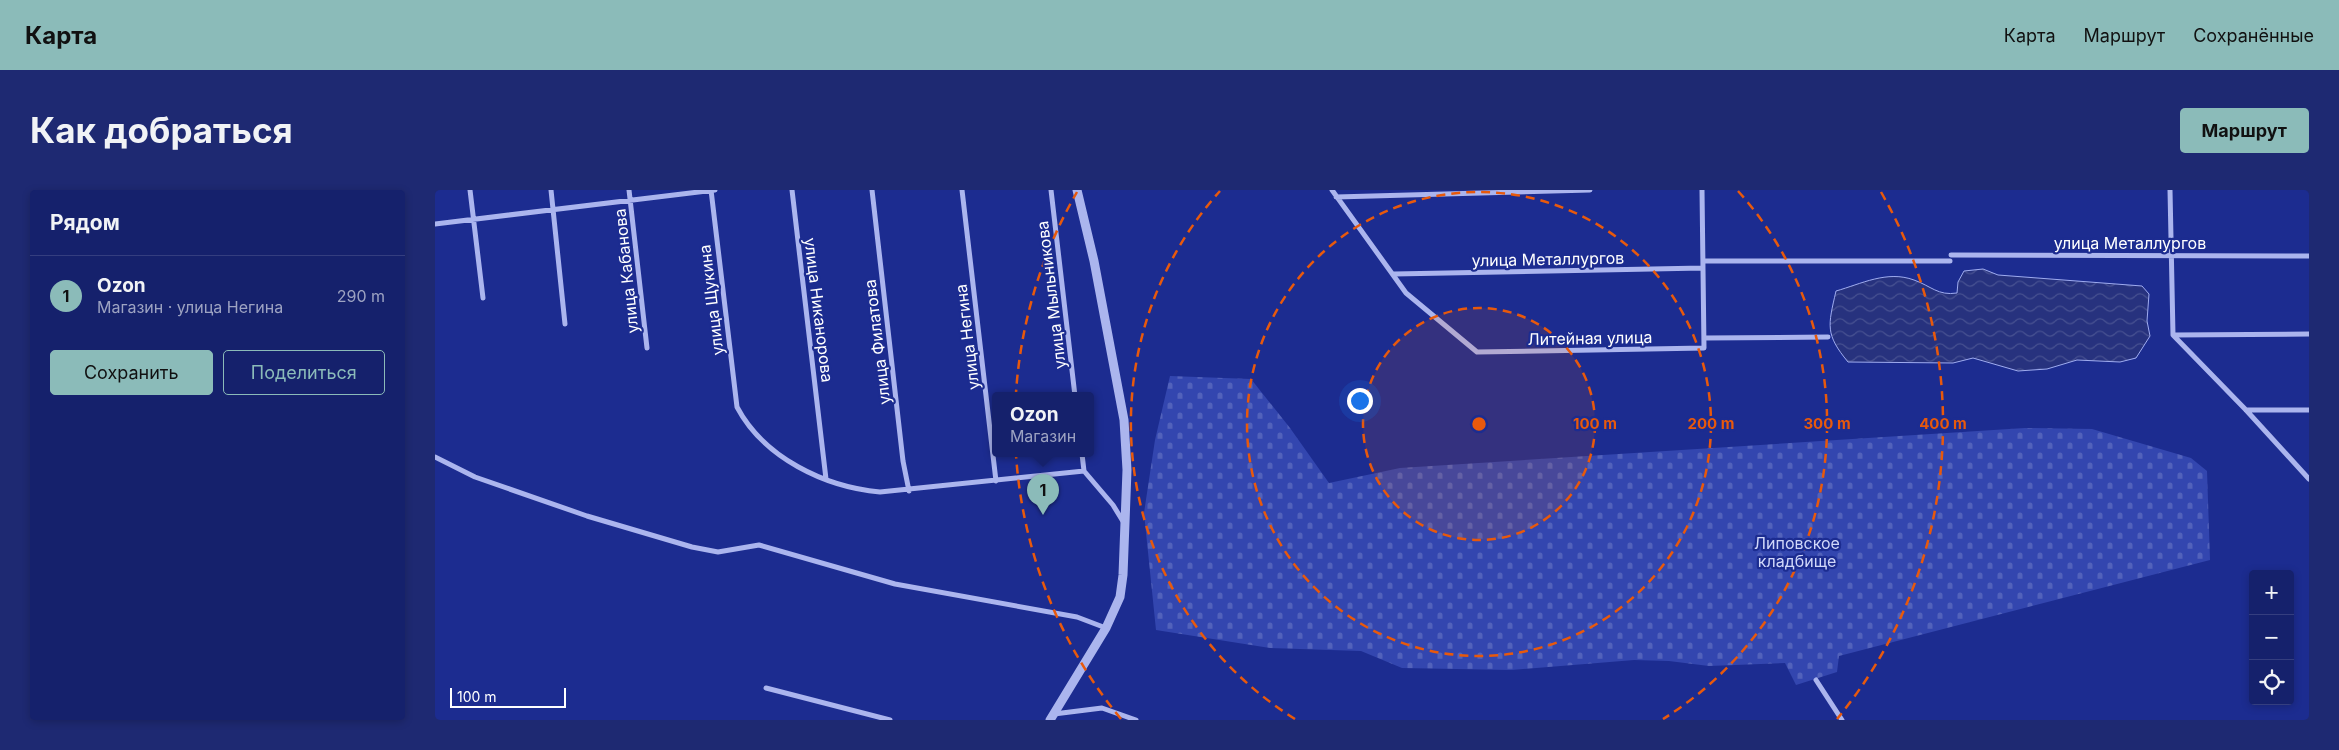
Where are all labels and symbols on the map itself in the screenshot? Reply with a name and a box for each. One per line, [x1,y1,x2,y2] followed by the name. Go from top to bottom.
[610,208,642,334] street label: улица Кабанова
[1032,220,1070,370] street label: улица Мыльникова
[2054,233,2206,253] street label: улица Металлургов
[800,237,838,383] street label: улица Никанорова
[694,244,728,356] street label: улица Щукина
[1472,248,1624,270] street label: улица Металлургов
[859,278,895,406] street label: улица Филатова
[951,283,983,391] street label: улица Негина
[1527,327,1653,349] street label: Литейная улица
[1347,388,1373,414] your location
[1573,414,1617,433] text: 100 m
[1688,414,1734,433] text: 200 m
[1803,414,1851,433] text: 300 m
[1919,414,1967,433] text: 400 m
[1470,415,1488,433] centre of rings
[1027,474,1059,515] pin: 1
[1754,533,1840,571] park label: Липовское кладбище
[450,685,566,708] scale bar

